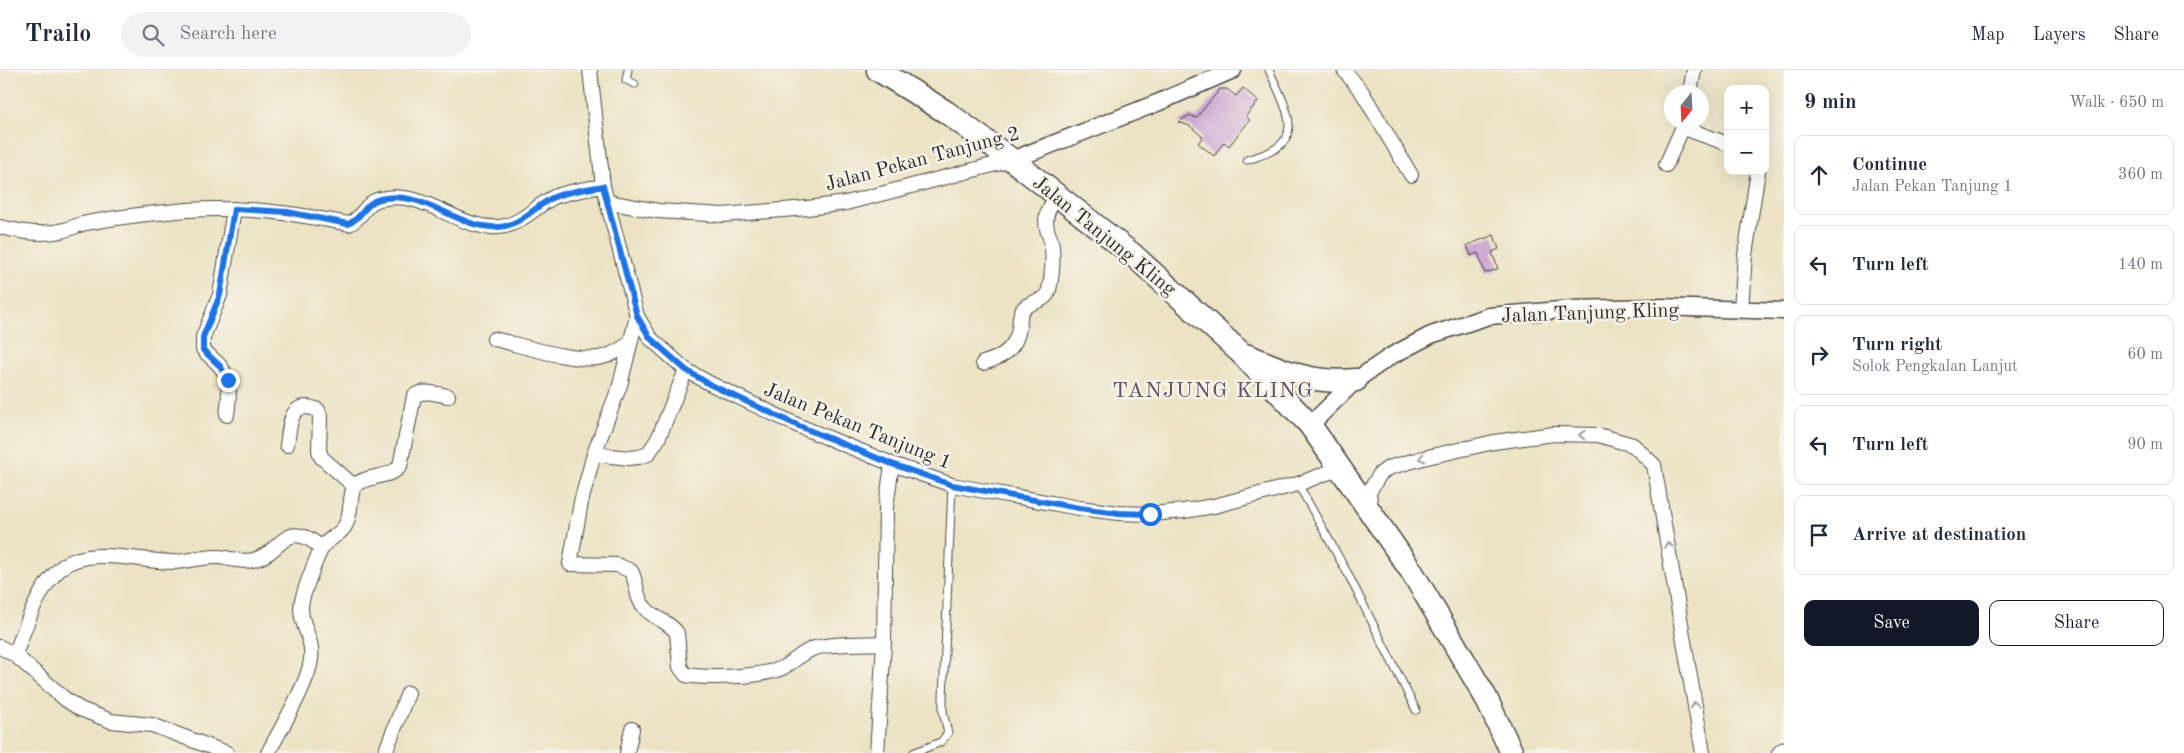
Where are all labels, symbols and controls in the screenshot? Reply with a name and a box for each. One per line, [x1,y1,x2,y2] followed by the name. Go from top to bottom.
[121,12,471,57] search box
[139,21,167,49] icon: search
[25,23,91,47] text: Trailo
[179,25,277,44] text: Search here
[1971,26,2005,44] text: Map
[2033,26,2085,44] text: Layers
[2113,26,2159,44] text: Share
[1664,85,1709,130] north arrow
[1724,85,1769,175] map controls
[1724,85,1769,130] button: +
[1804,92,1857,113] text: 9 min
[2069,95,2164,111] text: Walk · 650 m
[823,124,1022,196] street label: Jalan Pekan Tanjung 2
[1724,130,1769,175] button: −
[1852,156,1927,175] text: Continue
[1805,161,1833,189] icon: ahead
[2118,167,2163,183] text: 360 m
[1028,173,1179,300] street label: Jalan Tanjung Kling
[1852,179,2012,195] text: Jalan Pekan Tanjung 1
[1805,251,1833,279] icon: left
[1852,256,1929,275] text: Turn left
[2118,257,2163,273] text: 140 m
[1501,301,1680,327] street label: Jalan Tanjung Kling
[1852,336,1942,355] text: Turn right
[1805,341,1833,369] icon: right
[2127,347,2163,363] text: 60 m
[1852,359,2018,375] text: Solok Pengkalan Lanjut
[217,369,240,392] route end
[761,380,954,474] street label: Jalan Pekan Tanjung 1
[1112,380,1314,402] district label: TANJUNG KLING
[1578,429,1586,440] one-way arrow
[1805,431,1833,459] icon: left
[1852,436,1929,455] text: Turn left
[2127,437,2163,453] text: 90 m
[1419,453,1427,463] one-way arrow
[1139,503,1162,526] route start
[1805,521,1833,549] icon: arrive
[1852,526,2026,545] text: Arrive at destination
[1664,540,1674,549] one-way arrow
[1804,600,1979,646] button: Save
[1989,600,2164,646] button: Share
[1691,700,1701,709] one-way arrow

